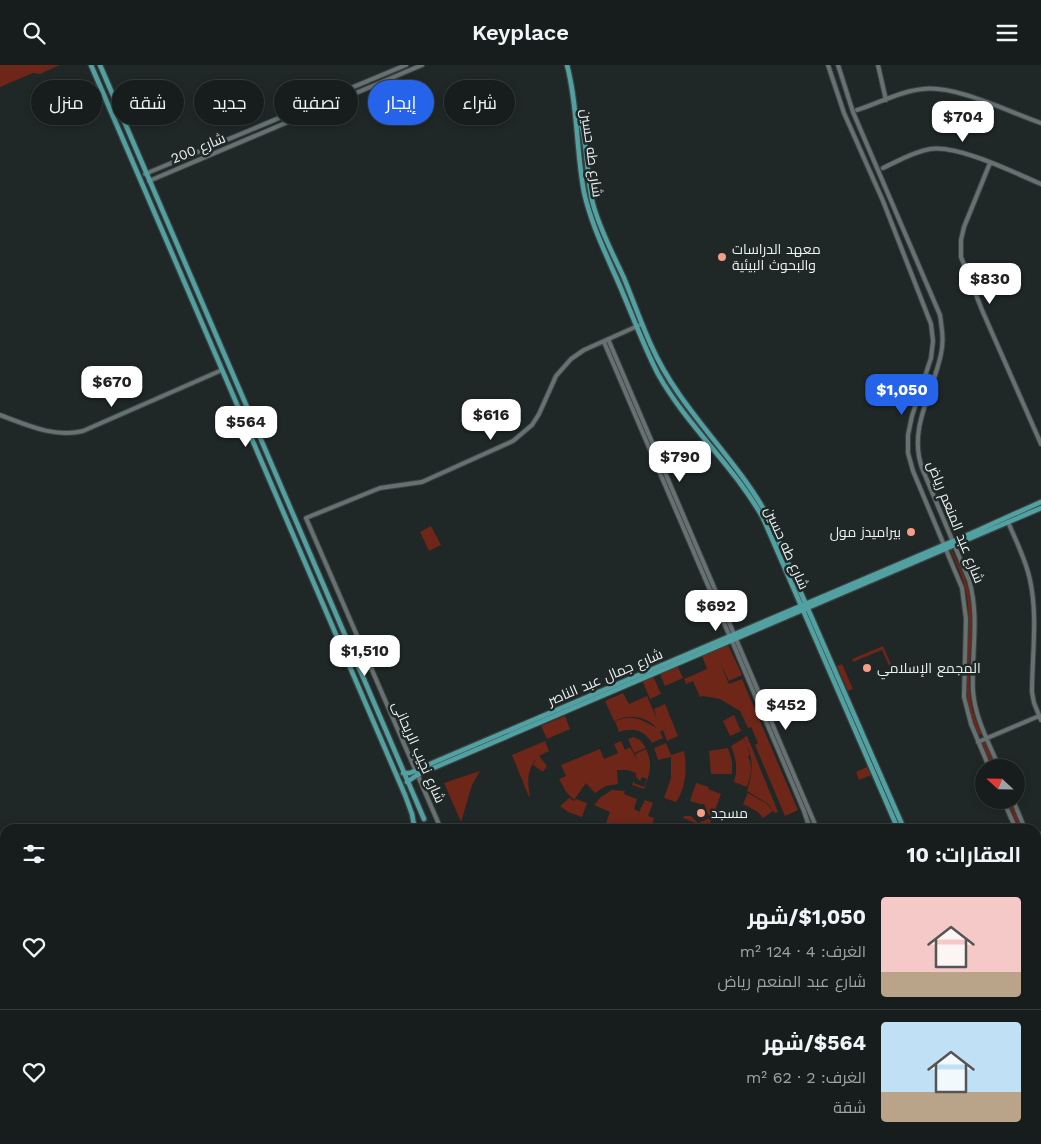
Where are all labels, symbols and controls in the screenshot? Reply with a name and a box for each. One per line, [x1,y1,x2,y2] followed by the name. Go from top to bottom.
[20,19,48,47] icon: search
[993,19,1021,47] icon: menu
[472,20,569,45] text: Keyplace
[31,80,102,125] chip: منزل
[112,80,184,125] chip: شقة
[194,80,264,125] chip: جديد
[274,80,358,125] chip: تصفية
[368,80,434,125] chip: إيجار
[444,80,515,125] chip: شراء
[933,101,993,143] pin: $704
[943,107,983,126] text: $704
[577,108,606,198] street label: شارع طه حسين
[168,129,228,168] street label: شارع 200
[732,241,821,273] place label: معهد الدراسات والبحوث البيئية
[716,251,728,263] marker: معهد الدراسات والبحوث البيئية
[960,263,1020,305] pin: $830
[970,269,1010,288] text: $830
[82,365,142,408] pin: $670
[92,372,132,391] text: $670
[861,373,943,416] pin: $1,050
[876,380,928,399] text: $1,050
[461,399,521,441] pin: $616
[216,405,276,448] pin: $564
[473,405,509,424] text: $616
[226,412,266,431] text: $564
[650,441,710,483] pin: $790
[660,447,700,466] text: $790
[922,459,988,586] street label: شارع عبد المنعم رياض
[761,504,812,592] street label: شارع طه حسين
[830,524,901,541] place label: بيراميدز مول
[905,526,917,538] marker: بيراميدز مول
[686,589,746,632] pin: $692
[696,596,736,615] text: $692
[324,635,406,677] pin: $1,510
[341,641,389,660] text: $1,510
[544,646,665,710] street label: شارع جمال عبد الناصر
[877,660,981,680] place label: المجمع الإسلامي
[861,662,873,674] marker: المجمع الإسلامي
[756,689,816,731] pin: $452
[766,695,806,714] text: $452
[388,699,449,806] street label: شارع نجيب الريحانى
[975,759,1025,809] north arrow
[975,759,1025,809] map controls
[711,805,748,821] place label: مسجد
[695,807,707,819] marker: مسجد
[20,840,48,868] icon: filters
[907,842,1021,867] text: العقارات: 10
[748,904,866,929] text: $1,050/شهر
[921,917,981,977] icon: home
[20,933,48,961] icon: heart
[740,942,866,961] text: الغرف: 4 · 124 m²
[717,972,866,991] text: شارع عبد المنعم رياض
[763,1030,866,1055] text: $564/شهر
[921,1042,981,1102] icon: home
[20,1058,48,1086] icon: heart
[746,1068,866,1087] text: الغرف: 2 · 62 m²
[833,1098,866,1117] text: شقة

